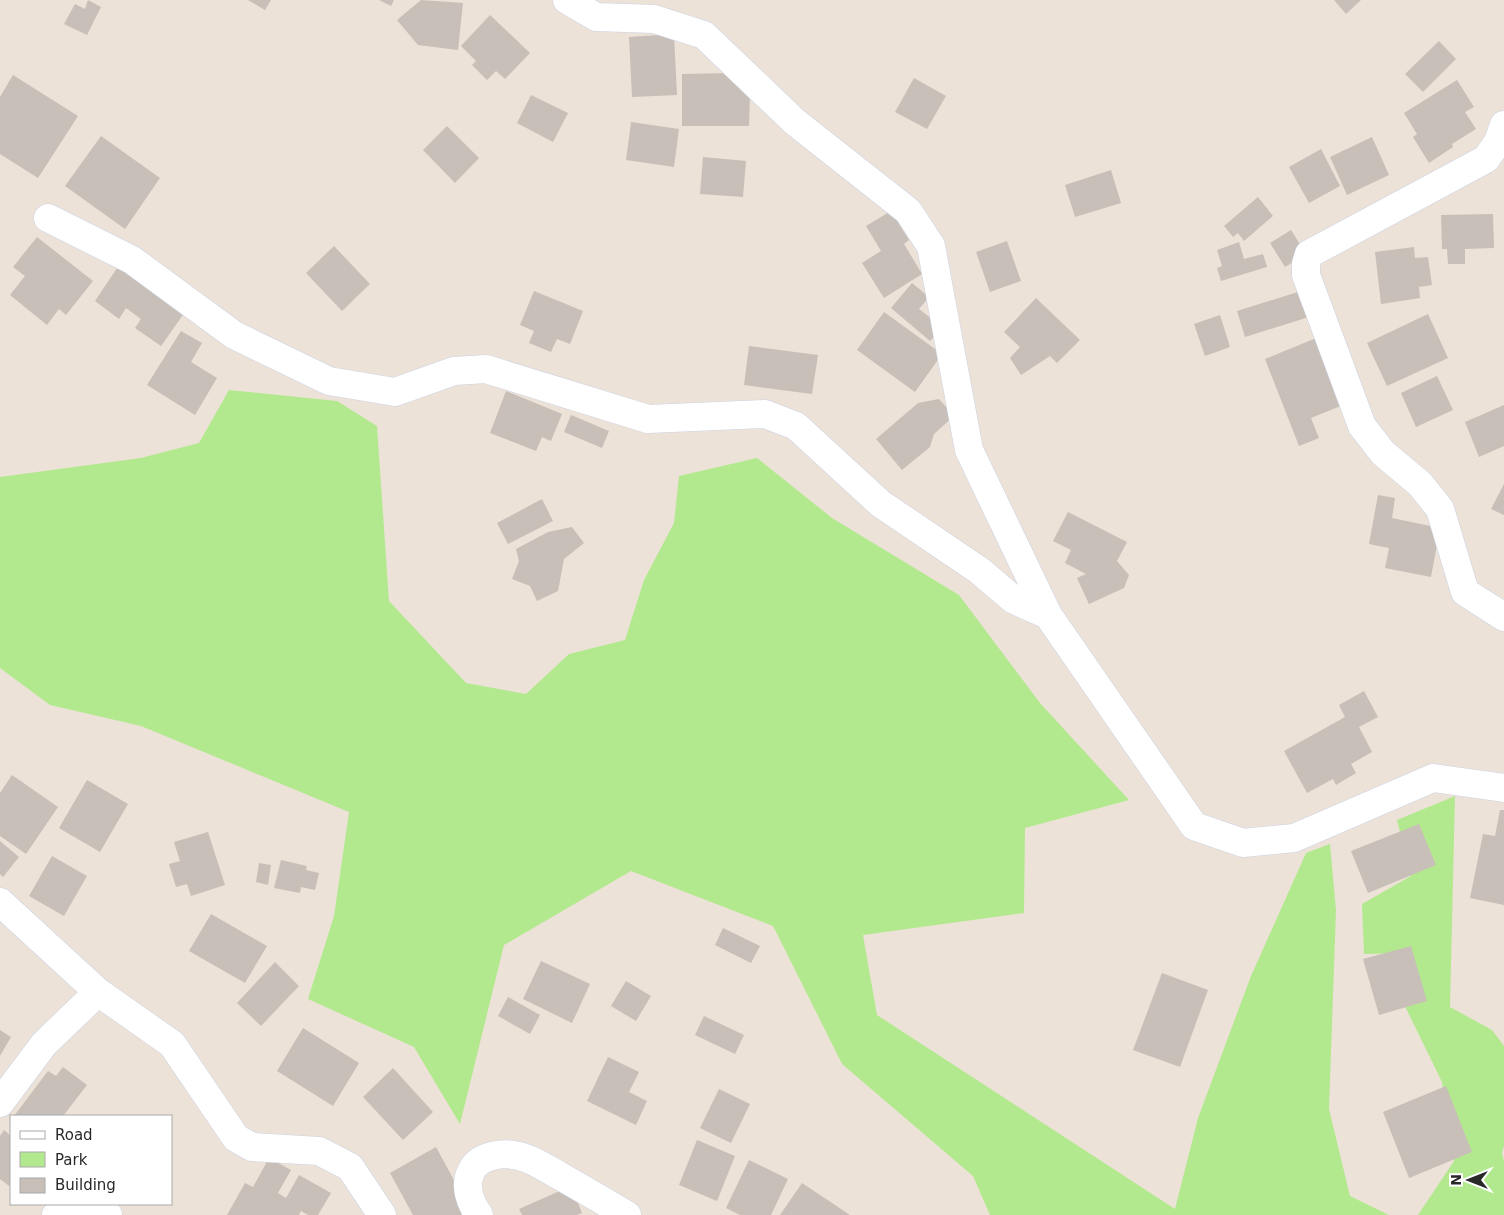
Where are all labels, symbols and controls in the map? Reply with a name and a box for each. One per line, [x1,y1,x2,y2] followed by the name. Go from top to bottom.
[10,1115,172,1205] legend
[55,1126,93,1144] text: Road
[55,1151,88,1169] text: Park
[1444,1155,1494,1205] north arrow
[1448,1174,1464,1186] text: N
[55,1176,116,1194] text: Building

